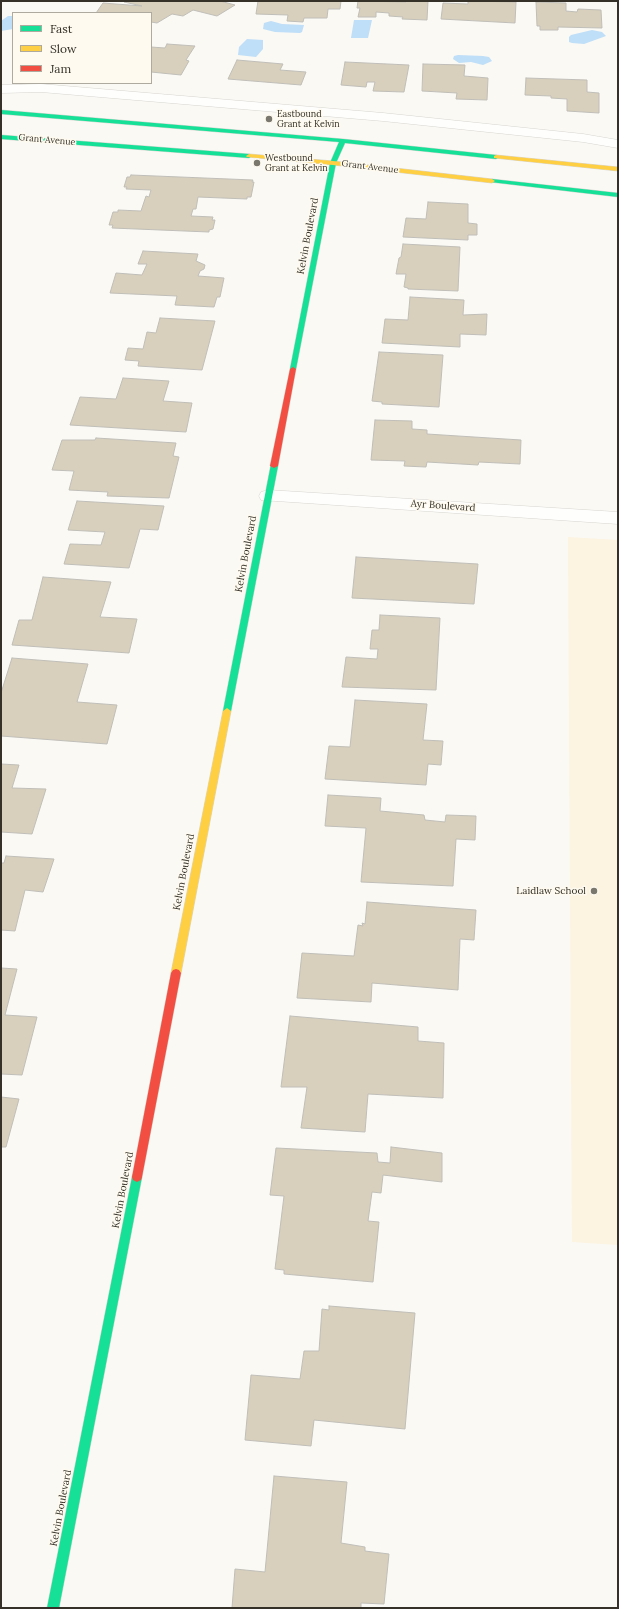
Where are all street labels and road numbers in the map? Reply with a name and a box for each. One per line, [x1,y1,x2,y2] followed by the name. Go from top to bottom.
[18,132,76,148] street label: Grant Avenue
[341,158,399,176] street label: Grant Avenue
[295,197,321,275] street label: Kelvin Boulevard
[410,498,476,514] street label: Ayr Boulevard
[233,515,259,593] street label: Kelvin Boulevard
[171,833,197,911] street label: Kelvin Boulevard
[110,1151,136,1229] street label: Kelvin Boulevard
[48,1469,74,1547] street label: Kelvin Boulevard

